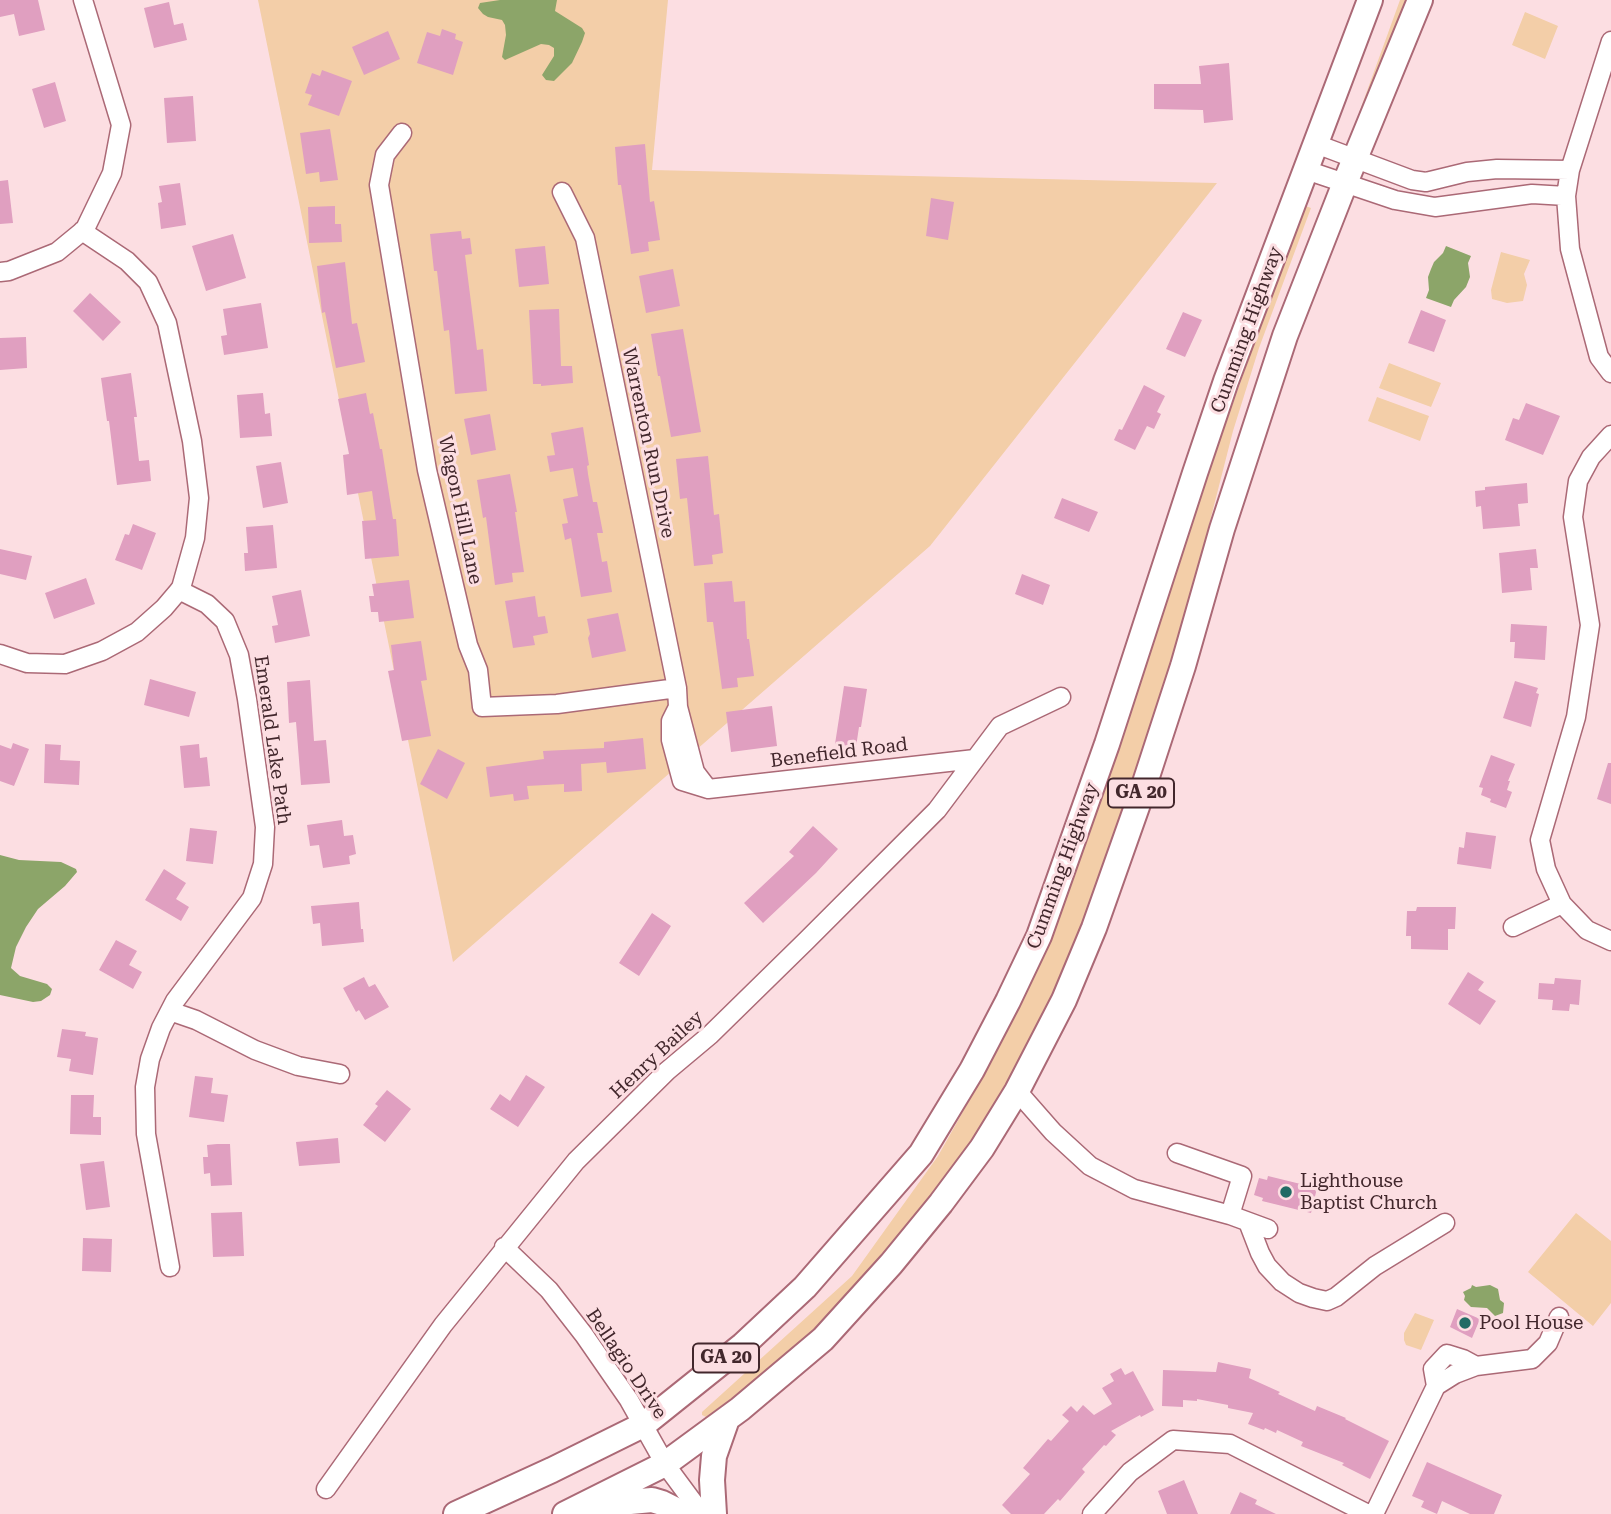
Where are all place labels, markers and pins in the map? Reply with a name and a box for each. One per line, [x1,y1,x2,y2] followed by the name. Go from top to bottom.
[1300,1170,1438,1214] place label: Lighthouse Baptist Church
[1278,1184,1294,1200] marker: Lighthouse Baptist Church
[1479,1312,1583,1334] place label: Pool House
[1457,1315,1473,1331] marker: Pool House

